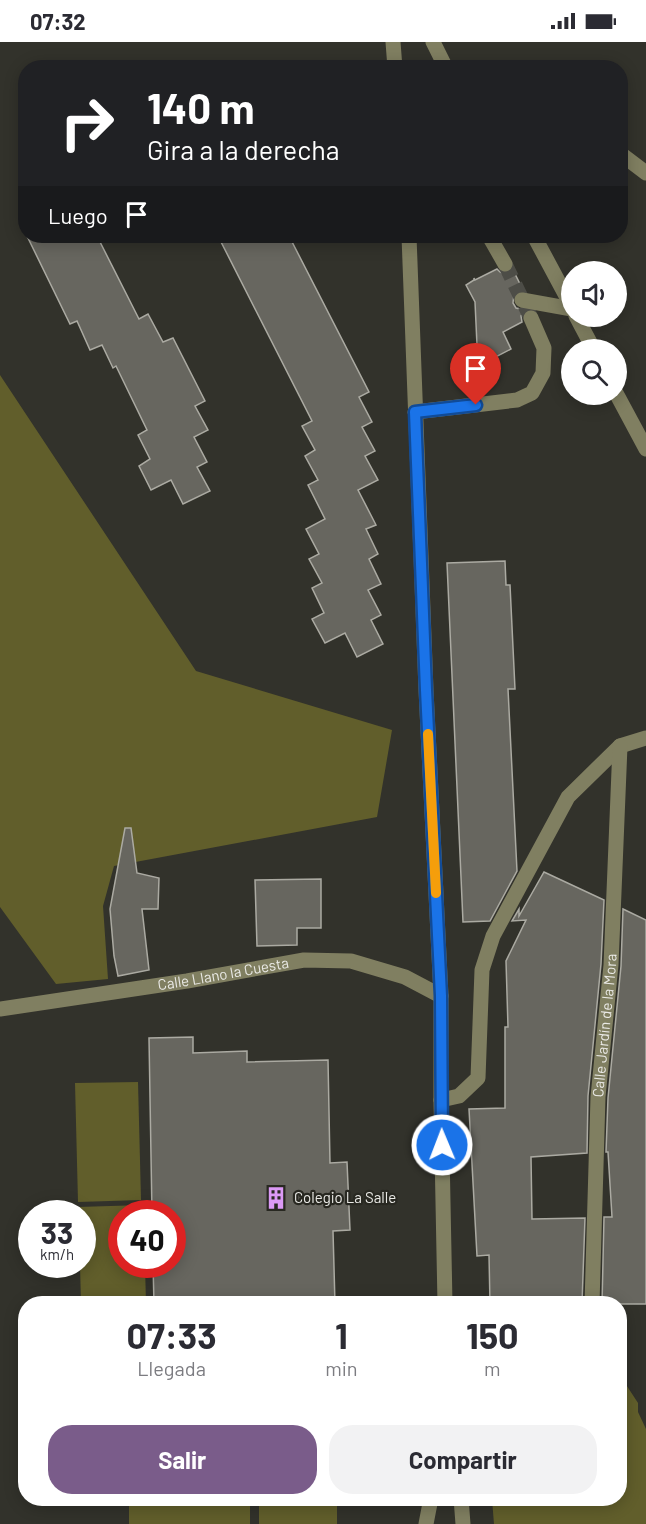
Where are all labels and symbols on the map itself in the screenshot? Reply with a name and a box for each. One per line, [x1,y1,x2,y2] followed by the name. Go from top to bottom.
[450,343,501,405] pin
[156,953,290,993] street label: Calle Llano la Cuesta
[588,953,619,1098] street label: Calle Jardín de la Mora
[410,1113,474,1177] position arrow
[263,1185,289,1211] building icon: Colegio La Salle
[294,1188,396,1206] place label: Colegio La Salle
[108,1200,186,1278] speed limit sign: 40

